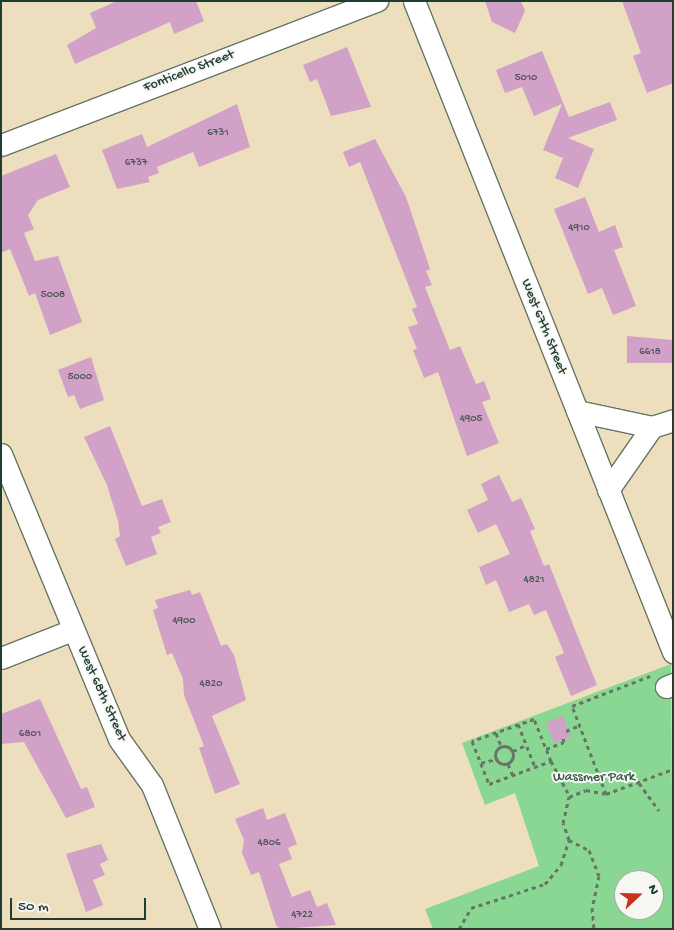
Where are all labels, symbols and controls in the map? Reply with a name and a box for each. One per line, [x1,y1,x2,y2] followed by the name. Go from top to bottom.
[141,47,237,97] street label: Fonticello Street
[515,71,537,85] house number: 5010
[207,126,229,140] house number: 6731
[125,156,147,170] house number: 6737
[568,221,590,235] house number: 4910
[516,277,570,377] street label: West 67th Street
[41,288,65,302] house number: 5008
[639,345,661,359] house number: 6618
[68,370,92,384] house number: 5000
[460,412,482,426] house number: 4905
[523,573,545,587] house number: 4821
[172,614,196,628] house number: 4900
[73,644,129,744] street label: West 68th Street
[200,677,222,691] house number: 4820
[19,727,41,741] house number: 6801
[553,770,635,786] park label: Wassmer Park
[257,836,281,850] house number: 4806
[614,870,664,920] north arrow
[643,882,662,897] text: N
[12,888,149,920] scale bar
[18,898,49,916] text: 50 m
[291,908,313,922] house number: 4722

